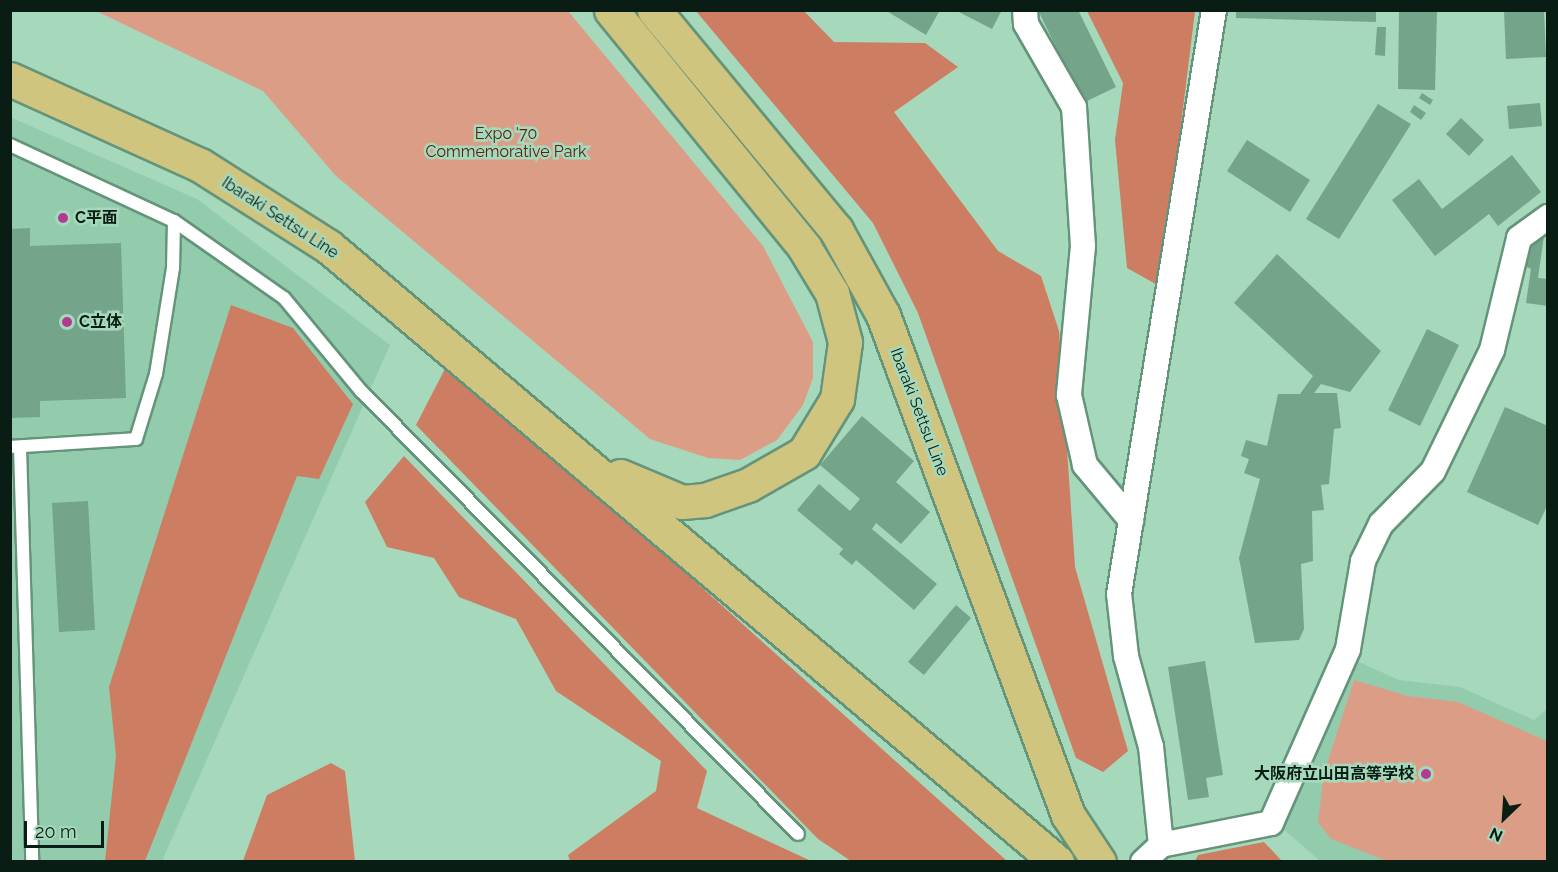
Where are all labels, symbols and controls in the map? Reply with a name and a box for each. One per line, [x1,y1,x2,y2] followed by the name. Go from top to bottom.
[426,124,586,162] park label: Expo '70 Commemorative Park
[218,173,342,263] street label: Ibaraki Settsu Line
[75,208,118,228] place label: C平面
[56,211,70,225] marker: C平面
[79,312,122,332] place label: C立体
[60,315,74,329] marker: C立体
[886,345,952,479] street label: Ibaraki Settsu Line
[1254,764,1414,784] place label: 大阪府立山田高等学校
[1419,767,1433,781] marker: 大阪府立山田高等学校
[1474,788,1534,848] north arrow
[27,809,106,847] scale bar
[35,821,77,842] text: 20 m
[1487,824,1506,846] text: N

